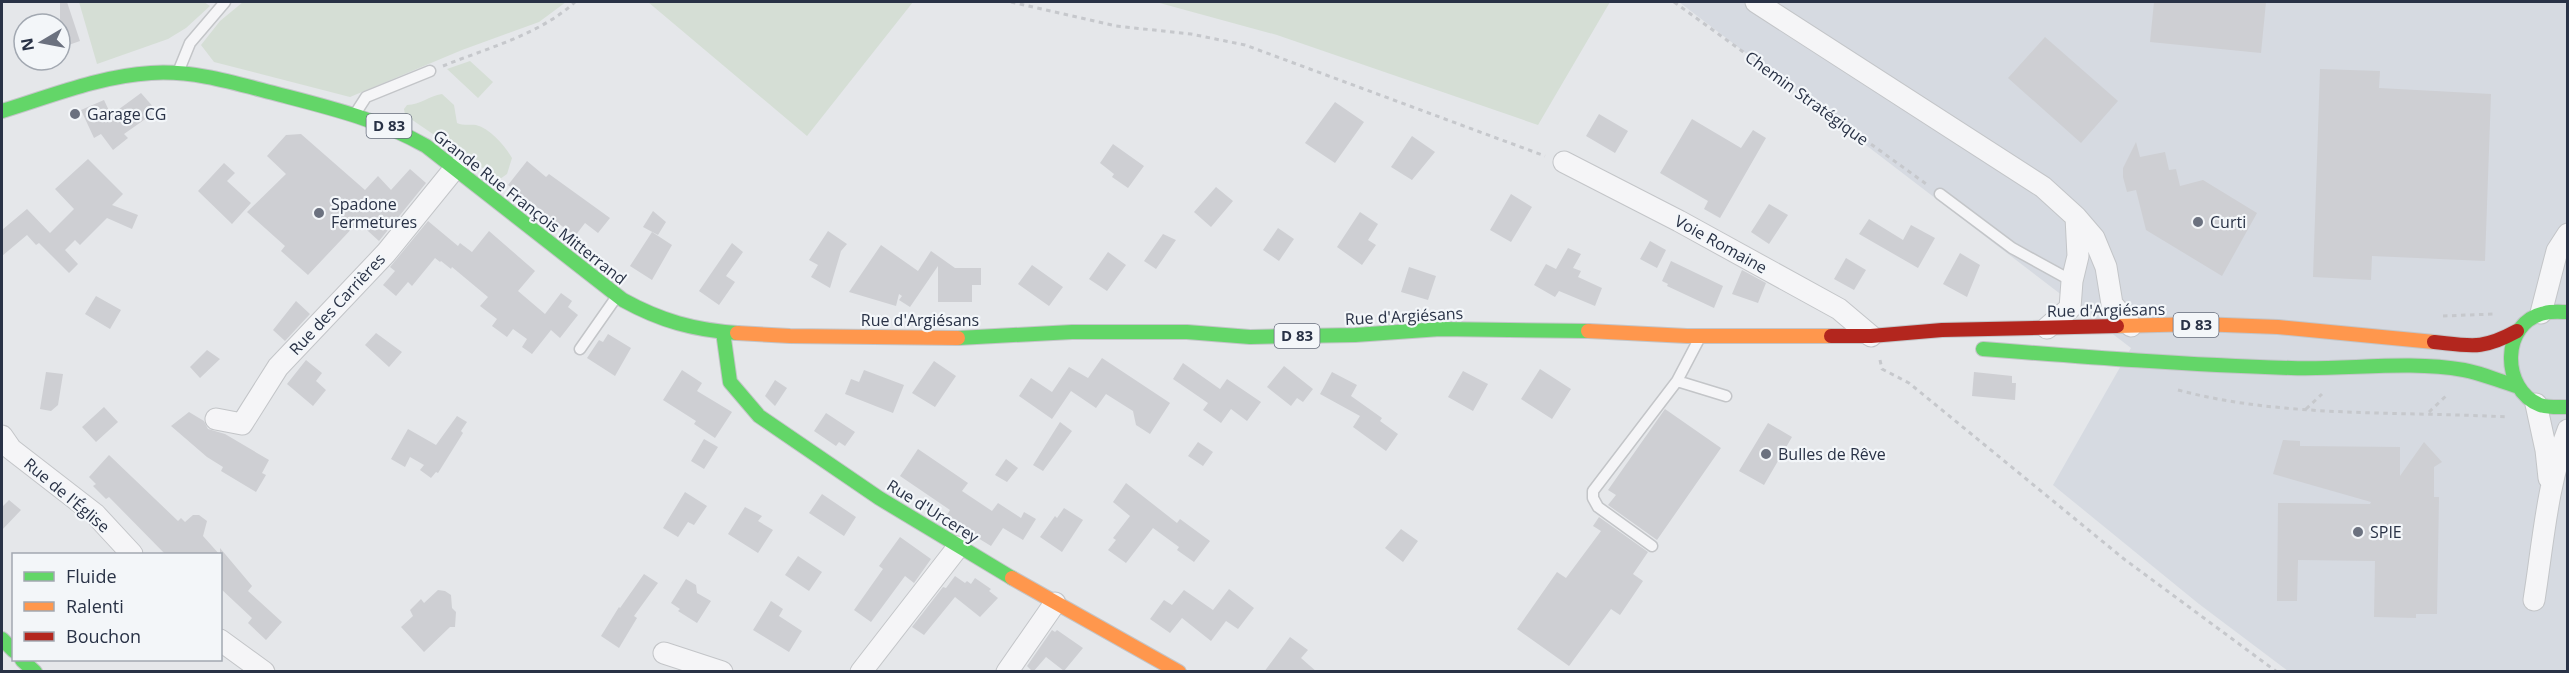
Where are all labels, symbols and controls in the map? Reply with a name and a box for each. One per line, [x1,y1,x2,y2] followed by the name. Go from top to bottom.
[12,12,72,72] north arrow
[15,36,39,53] text: N
[1741,46,1873,150] street label: Chemin Stratégique
[87,103,167,125] place label: Garage CG
[68,107,82,121] marker: Garage CG
[366,114,412,138] road number: D 83
[429,125,631,289] street label: Grande Rue François Mitterrand
[331,193,417,233] place label: Spadone Fermetures
[312,206,326,220] marker: Spadone Fermetures
[1671,210,1771,278] street label: Voie Romaine
[2210,211,2246,233] place label: Curti
[2191,215,2205,229] marker: Curti
[284,248,390,360] street label: Rue des Carrières
[2047,298,2165,322] street label: Rue d'Argiésans
[1344,302,1464,330] street label: Rue d'Argiésans
[861,309,979,331] street label: Rue d'Argiésans
[2174,313,2218,337] road number: D 83
[1274,324,1320,348] road number: D 83
[1778,443,1886,465] place label: Bulles de Rêve
[1759,447,1773,461] marker: Bulles de Rêve
[19,453,115,537] street label: Rue de l'Église
[883,474,984,549] street label: Rue d'Urcerey
[2370,521,2402,543] place label: SPIE
[2351,525,2365,539] marker: SPIE
[12,553,222,661] legend
[66,564,117,588] text: Fluide
[66,594,124,618] text: Ralenti
[66,624,141,648] text: Bouchon

